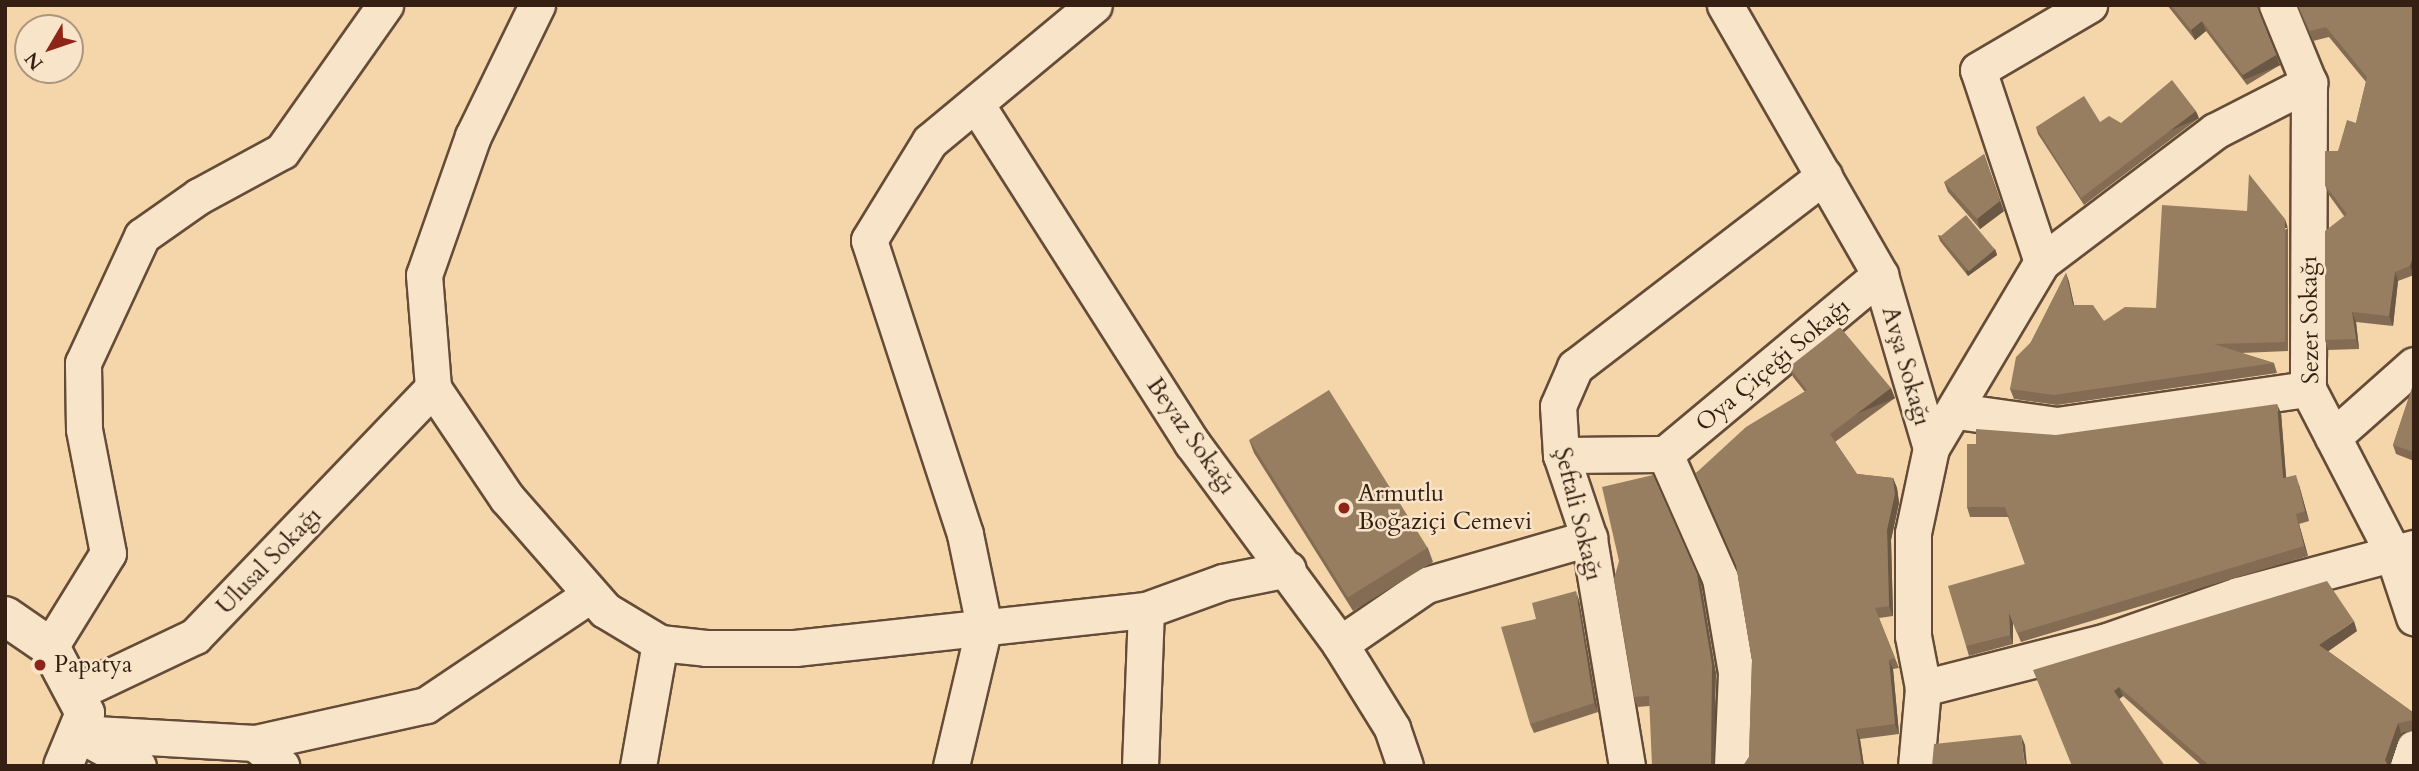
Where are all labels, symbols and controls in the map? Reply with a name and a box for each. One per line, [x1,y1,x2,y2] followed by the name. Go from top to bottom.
[14,14,84,84] north arrow
[19,46,50,76] text: N
[2294,256,2326,384] street label: Sezer Sokağı
[1690,292,1856,438] street label: Oya Çiçeği Sokağı
[1875,303,1937,429] street label: Avşa Sokağı
[1140,372,1242,500] street label: Beyaz Sokağı
[1548,445,1608,583] street label: Şeftali Sokağı
[1358,480,1532,536] place label: Armutlu Boğaziçi Cemevi
[1336,500,1352,516] marker: Armutlu Boğaziçi Cemevi
[211,501,327,621] street label: Ulusal Sokağı
[54,651,132,679] place label: Papatya
[32,657,48,673] marker: Papatya

